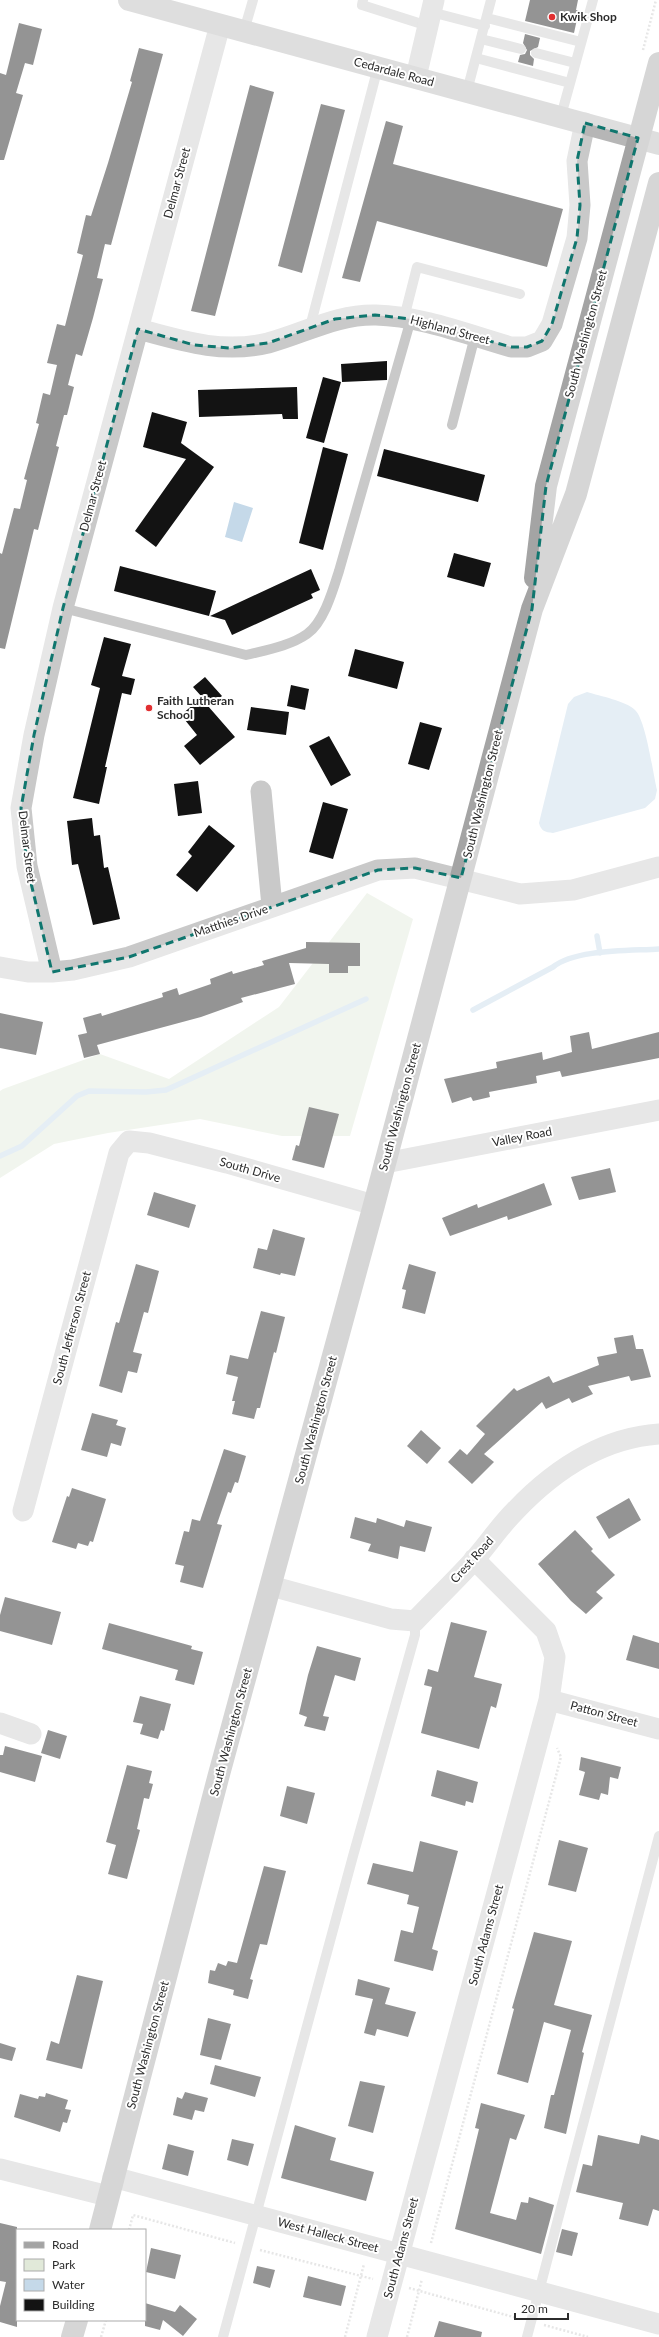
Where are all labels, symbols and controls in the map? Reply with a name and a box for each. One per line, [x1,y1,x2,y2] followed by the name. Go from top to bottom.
[560,9,617,24] place label: Kwik Shop
[547,12,557,22] marker: Kwik Shop
[352,54,436,89] street label: Cedardale Road
[160,145,193,220] street label: Delmar Street
[561,268,610,399] street label: South Washington Street
[409,312,492,348] street label: Highland Street
[76,458,109,533] street label: Delmar Street
[157,693,234,722] place label: Faith Lutheran School
[144,703,154,713] marker: Faith Lutheran School
[459,727,506,860] street label: South Washington Street
[16,810,39,885] street label: Delmar Street
[192,901,270,940] street label: Matthies Drive
[375,1041,424,1172] street label: South Washington Street
[491,1123,553,1150] street label: Valley Road
[218,1154,282,1185] street label: South Drive
[49,1269,94,1386] street label: South Jefferson Street
[291,1354,340,1485] street label: South Washington Street
[447,1533,496,1586] street label: Crest Road
[206,1666,255,1797] street label: South Washington Street
[569,1697,640,1730] street label: Patton Street
[465,1882,506,1987] street label: South Adams Street
[123,1979,172,2110] street label: South Washington Street
[380,2195,421,2300] street label: South Adams Street
[276,2214,381,2255] street label: West Halleck Street
[16,2229,146,2321] legend
[52,2237,79,2252] text: Road
[52,2257,76,2272] text: Park
[52,2277,85,2292] text: Water
[515,2295,568,2321] scale bar
[52,2297,95,2312] text: Building
[521,2301,548,2316] text: 20 m

